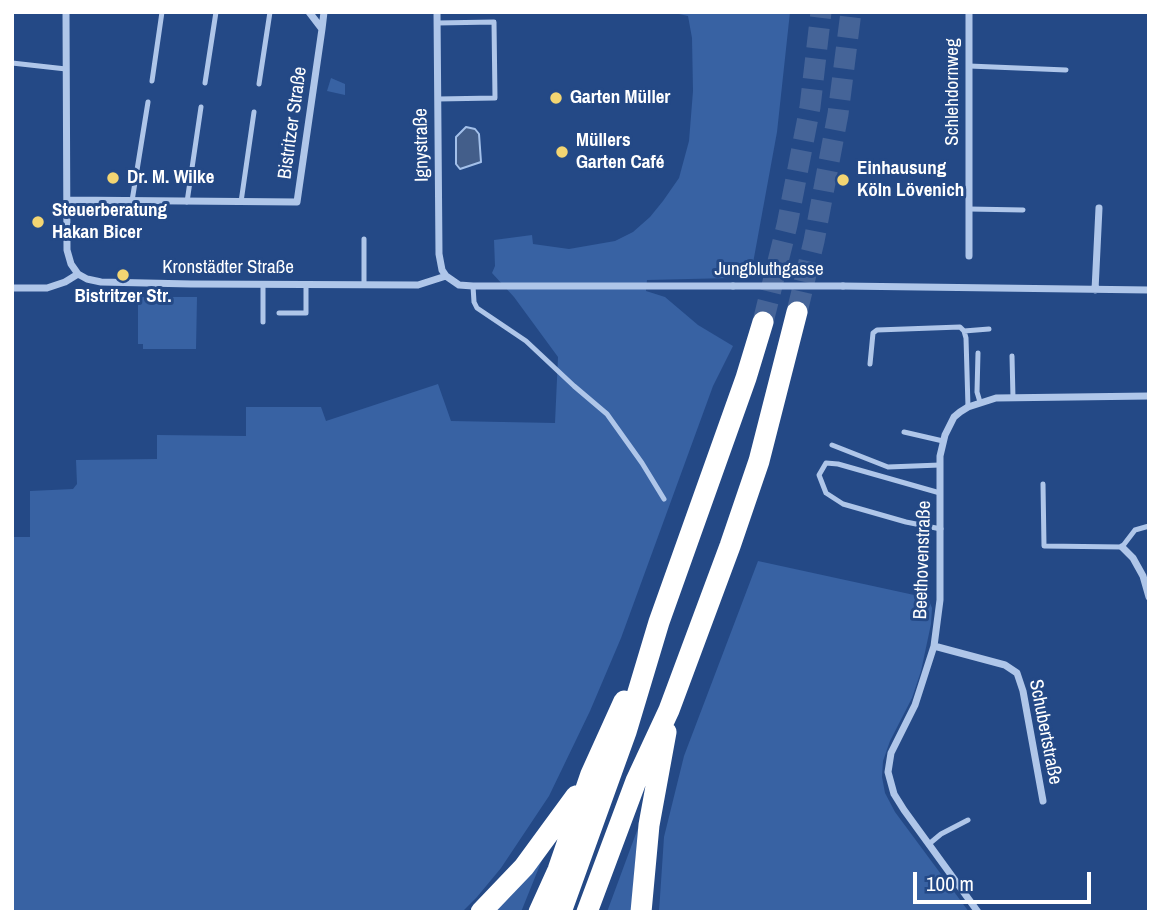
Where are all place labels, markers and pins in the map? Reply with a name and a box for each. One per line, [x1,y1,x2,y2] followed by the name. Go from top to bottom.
[570,87,670,109] place label: Garten Müller
[548,90,564,106] marker: Garten Müller
[576,130,664,174] place label: Müllers Garten Café
[554,144,570,160] marker: Müllers Garten Café
[857,158,964,202] place label: Einhausung Köln Lövenich
[127,167,214,189] place label: Dr. M. Wilke
[105,170,121,186] marker: Dr. M. Wilke
[835,172,851,188] marker: Einhausung Köln Lövenich
[52,200,167,244] place label: Steuerberatung Hakan Bicer
[30,214,46,230] marker: Steuerberatung Hakan Bicer
[115,267,131,283] marker: Bistritzer Str.
[75,286,171,308] place label: Bistritzer Str.

